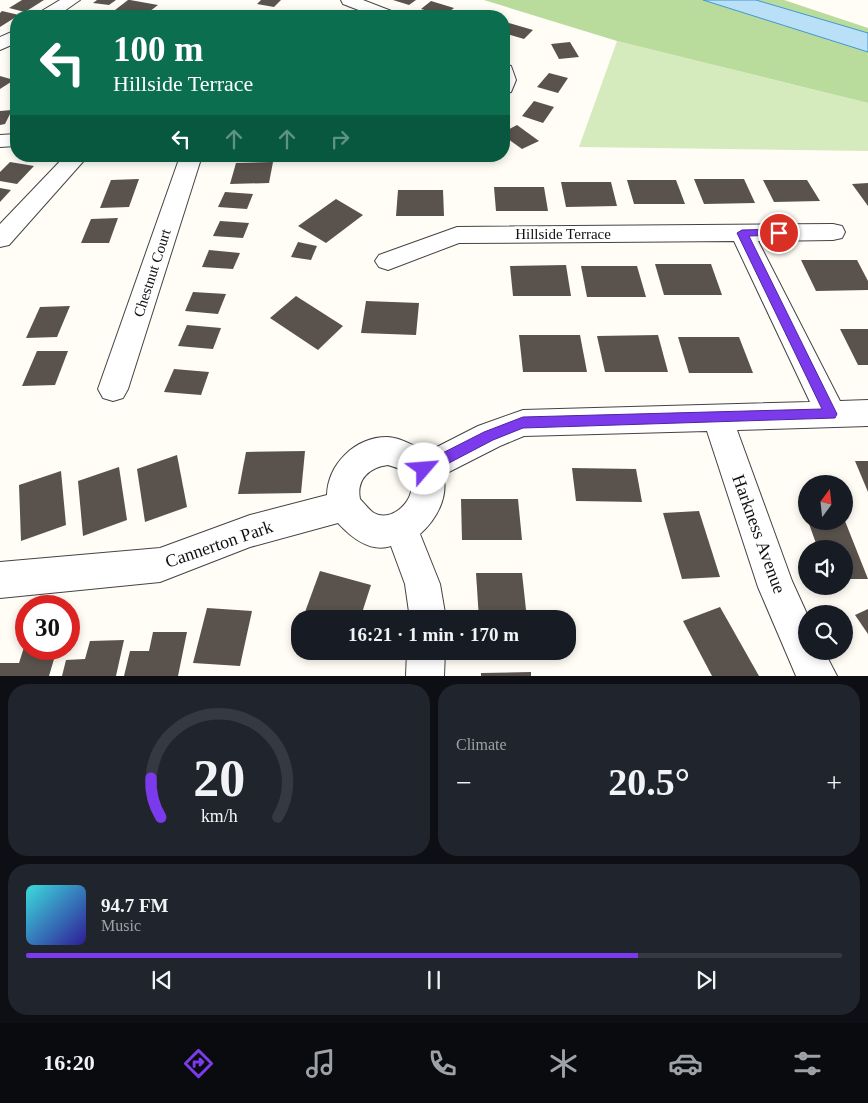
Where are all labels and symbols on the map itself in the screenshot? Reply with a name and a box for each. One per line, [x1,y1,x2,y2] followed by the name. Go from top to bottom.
[758,212,800,254] pin
[130,226,174,319] street label: Chestnut Court
[515,226,611,242] street label: Hillside Terrace
[397,442,449,494] position arrow
[728,472,790,596] street label: Harkness Avenue
[798,475,852,530] north arrow
[163,516,275,572] street label: Cannerton Park
[15,595,80,660] speed limit sign: 30

